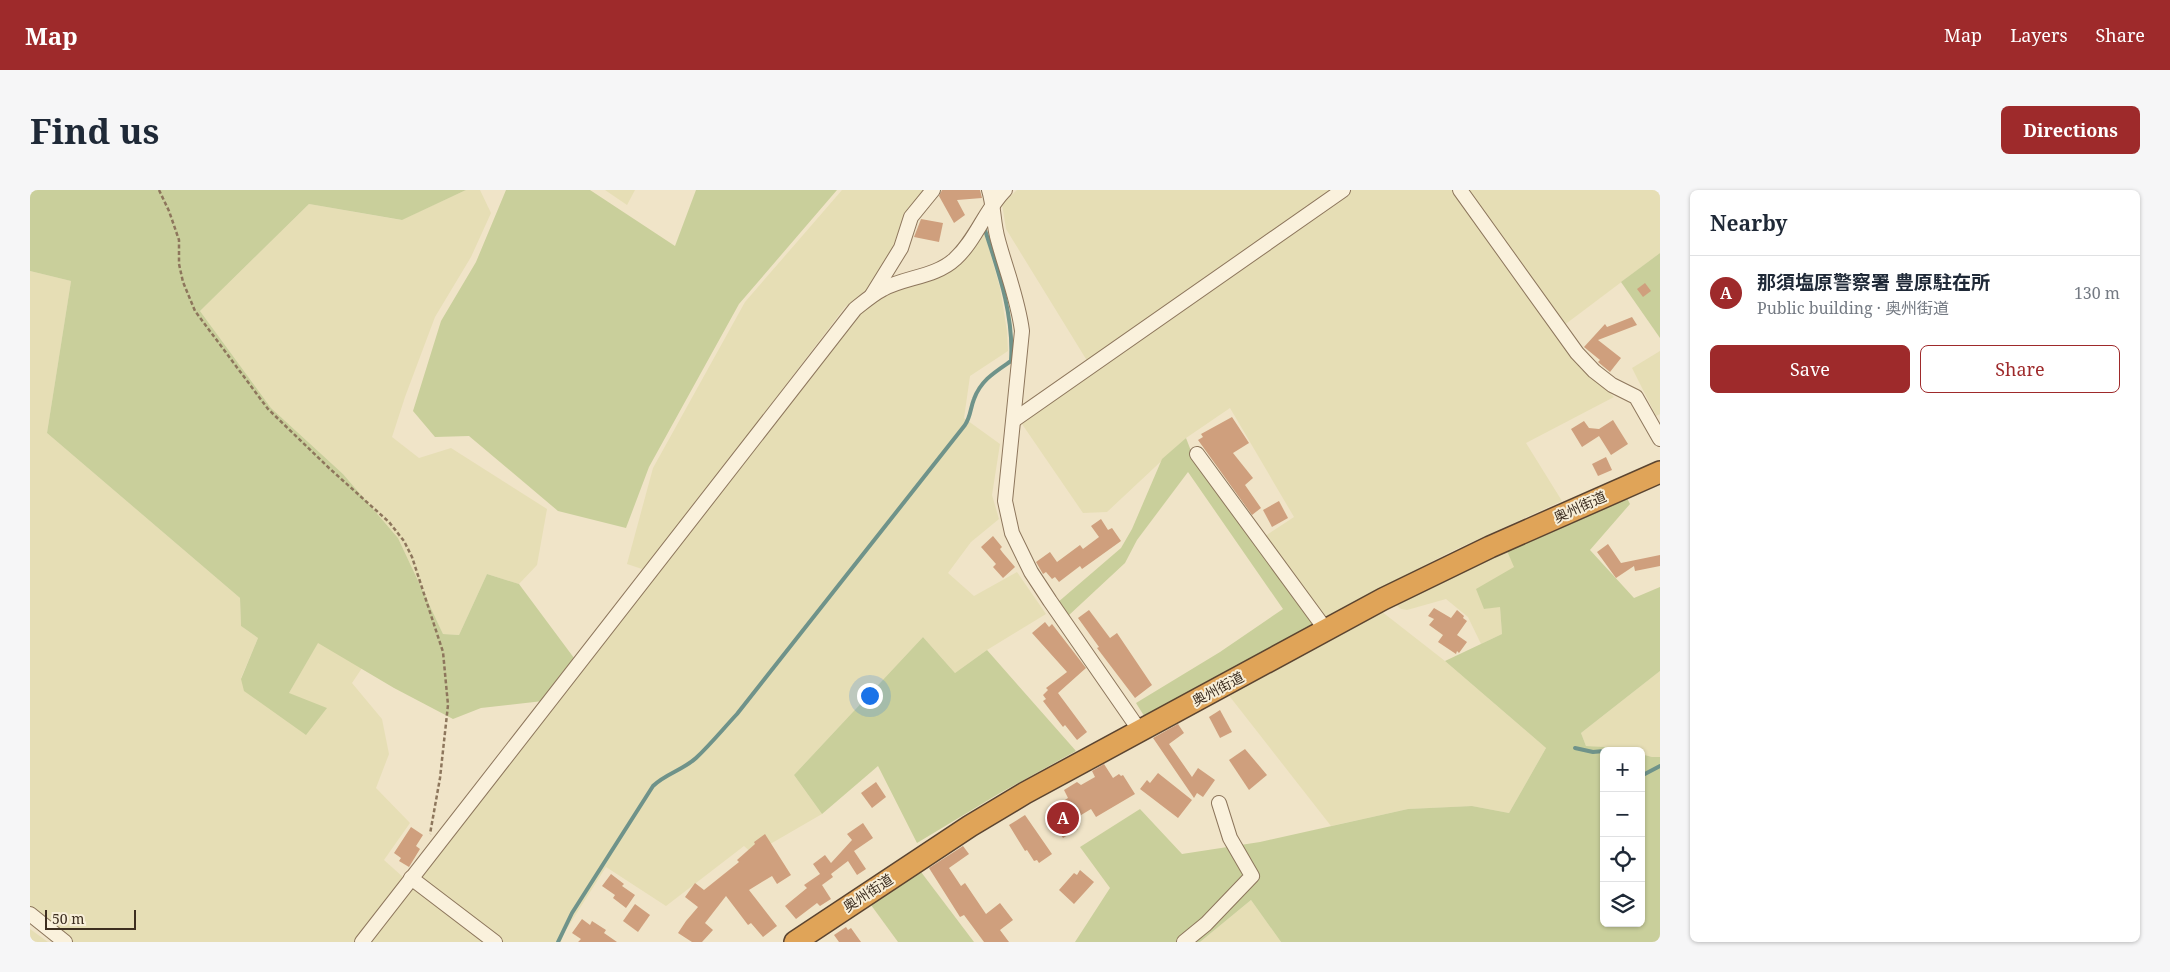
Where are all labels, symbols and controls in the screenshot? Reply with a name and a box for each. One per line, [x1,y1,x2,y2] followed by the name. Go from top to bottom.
[25,19,78,52] text: Map
[1944,23,1982,47] text: Map
[2010,23,2068,47] text: Layers
[2096,23,2145,47] text: Share
[2001,106,2140,154] button: Directions
[30,107,159,154] text: Find us
[1710,209,1788,237] text: Nearby
[1757,269,1990,295] text: 那須塩原警察署 豊原駐在所
[1720,282,1732,304] text: A
[2074,282,2120,304] text: 130 m
[1757,297,1949,319] text: Public building · 奥州街道
[1710,345,1910,393] button: Save
[1920,345,2120,393] button: Share
[1550,486,1609,527] street label: 奥州街道
[1189,667,1247,710] street label: 奥州街道
[857,683,883,709] your location
[1600,747,1645,927] map controls
[1600,747,1645,792] button: +
[1600,792,1645,837] button: −
[1047,799,1079,837] pin: A
[1600,837,1645,882] button: locate
[839,869,896,916] street label: 奥州街道
[1600,882,1645,927] button: layers
[45,907,136,930] scale bar
[52,909,85,928] text: 50 m

